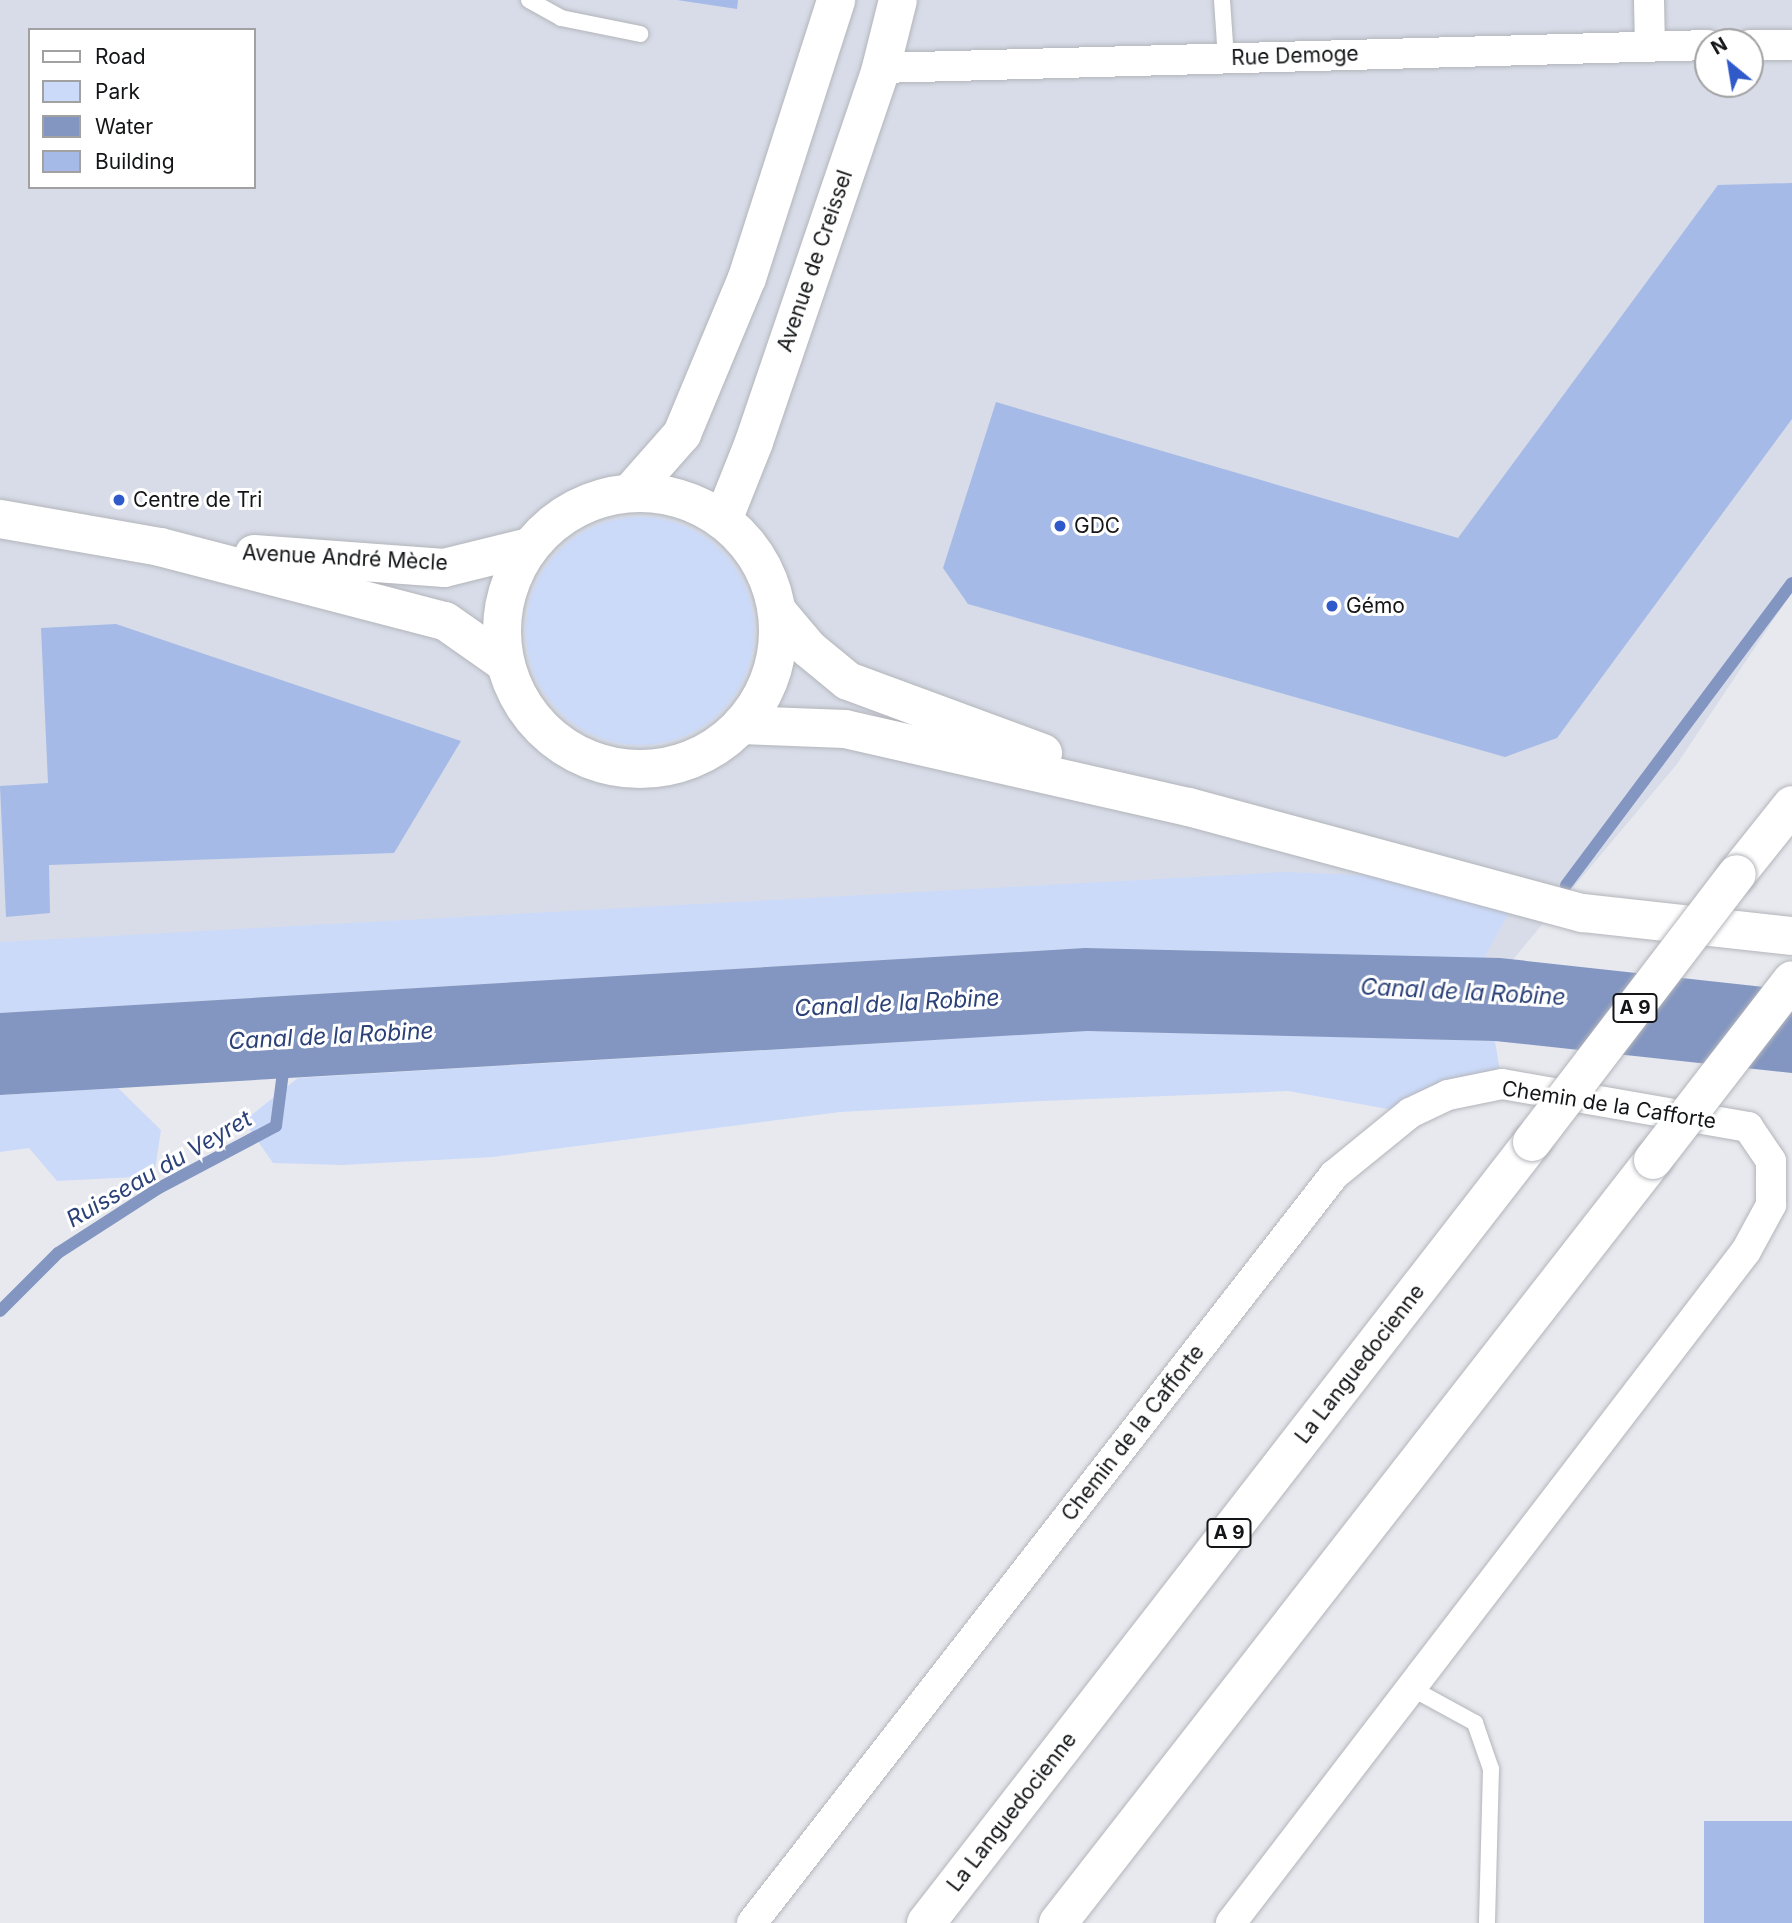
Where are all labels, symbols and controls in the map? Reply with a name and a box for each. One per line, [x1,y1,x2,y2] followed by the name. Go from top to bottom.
[28,28,256,189] legend
[1694,28,1764,98] north arrow
[1707,33,1731,60] text: N
[1231,41,1359,71] street label: Rue Demoge
[95,44,146,69] text: Road
[95,79,140,104] text: Park
[95,114,153,139] text: Water
[95,149,175,174] text: Building
[772,167,858,355] street label: Avenue de Creissel
[133,487,262,513] place label: Centre de Tri
[111,492,127,508] marker: Centre de Tri
[1074,513,1120,539] place label: GDC
[1052,518,1068,534] marker: GDC
[242,540,448,576] street label: Avenue André Mècle
[1346,593,1405,619] place label: Gémo
[1324,598,1340,614] marker: Gémo
[1360,973,1566,1011] water label: Canal de la Robine
[794,984,1000,1022] water label: Canal de la Robine
[1612,992,1658,1024] road number: A 9
[228,1017,434,1055] water label: Canal de la Robine
[1500,1076,1718,1134] street label: Chemin de la Cafforte
[61,1105,257,1233] water label: Ruisseau du Veyret
[1290,1279,1430,1449] street label: La Languedocienne
[1056,1340,1210,1526] street label: Chemin de la Cafforte
[1206,1518,1252,1548] road number: A 9
[942,1727,1082,1897] street label: La Languedocienne

